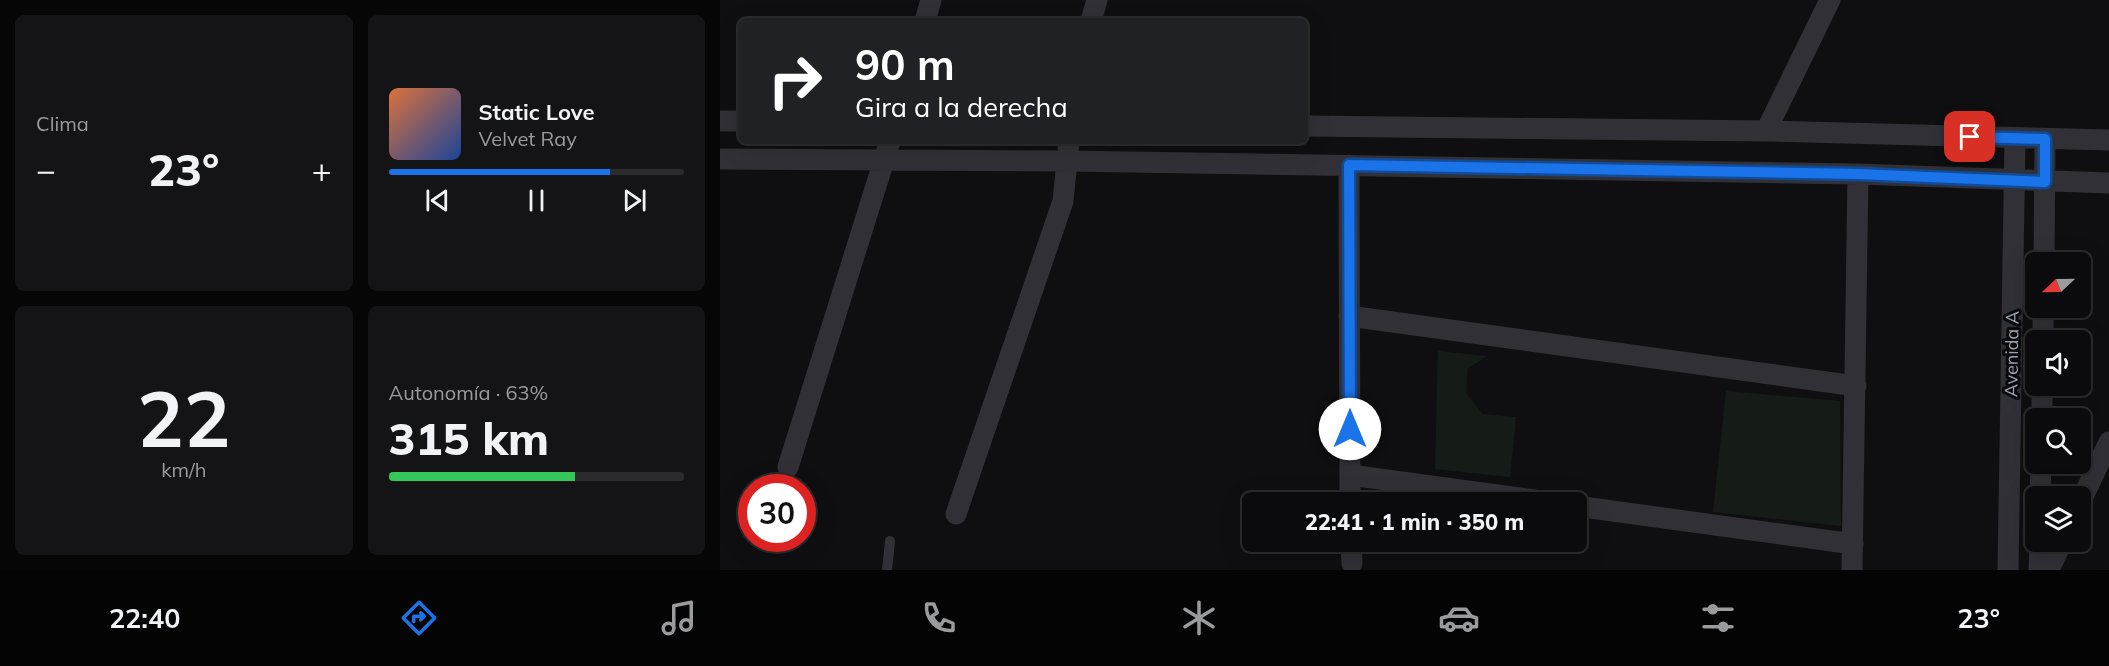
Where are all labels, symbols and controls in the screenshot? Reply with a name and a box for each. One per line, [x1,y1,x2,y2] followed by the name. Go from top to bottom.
[855,38,955,91] text: 90 m
[756,42,834,120] icon: right
[855,90,1068,124] text: Gira a la derecha
[479,98,595,126] text: Static Love
[36,111,89,136] text: Clima
[1944,111,1995,162] pin
[1953,120,1986,153] icon: arrive
[479,126,577,151] text: Velvet Ray
[148,141,219,197] text: 23°
[36,149,56,190] text: −
[312,149,332,190] text: +
[421,184,454,217] icon: previous
[520,184,553,217] icon: pause
[618,184,651,217] icon: next
[2025,252,2091,318] north arrow
[2025,252,2091,552] map controls
[1999,311,2024,397] street label: Avenida A
[2025,330,2091,396] button: sound
[137,369,231,467] text: 22
[389,380,548,405] text: Autonomía · 63%
[1318,397,1382,461] position arrow
[2025,408,2091,474] button: search
[389,410,549,466] text: 315 km
[161,457,206,482] text: km/h
[738,474,816,552] speed limit sign: 30
[2025,486,2091,552] button: layers
[1305,508,1524,536] text: 22:41 · 1 min · 350 m
[398,597,440,639] icon: directions
[658,597,700,639] icon: music
[918,597,960,639] icon: phone
[1178,597,1220,639] icon: climate
[1438,597,1480,639] icon: car
[1697,597,1739,639] icon: filters
[109,601,180,635] text: 22:40
[1957,601,2000,635] text: 23°

